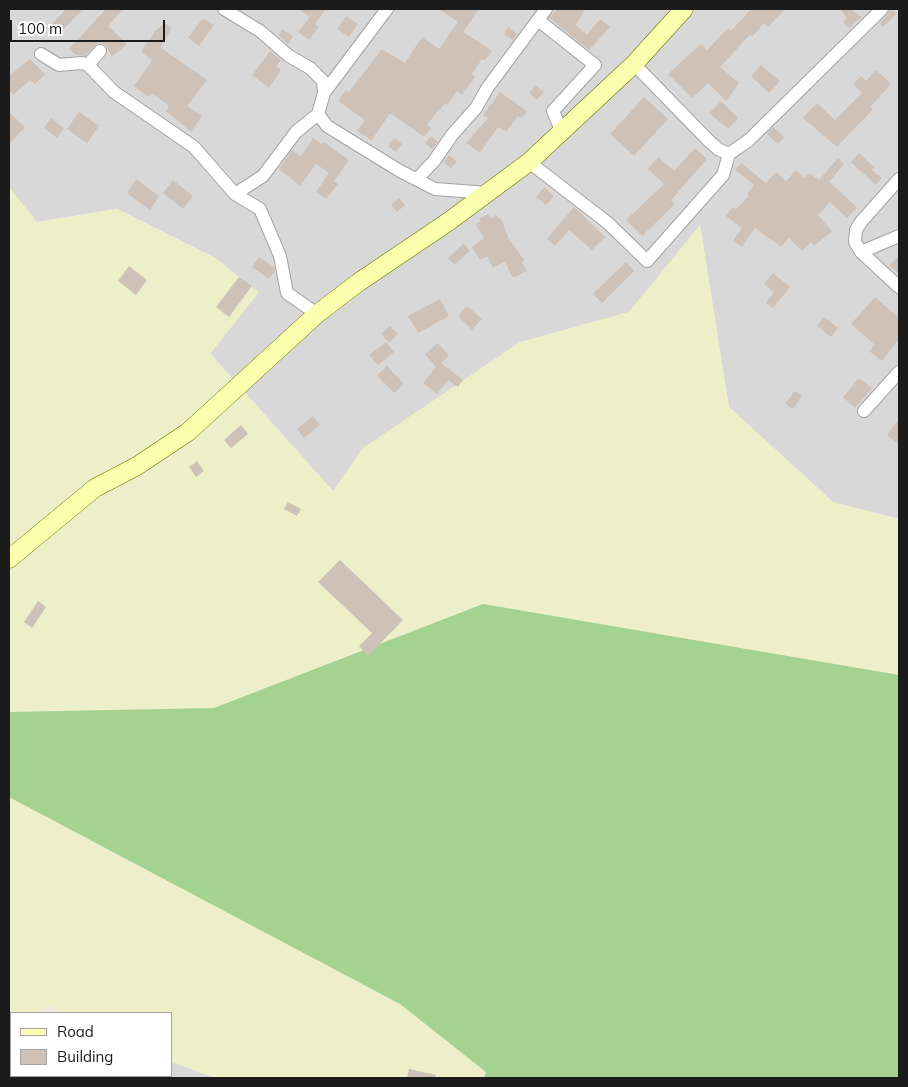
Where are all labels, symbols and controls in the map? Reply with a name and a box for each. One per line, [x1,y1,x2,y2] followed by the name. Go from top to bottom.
[12,10,168,42] scale bar
[18,19,62,38] text: 100 m
[10,1012,172,1077] legend
[57,1022,94,1041] text: Road
[57,1047,113,1066] text: Building

